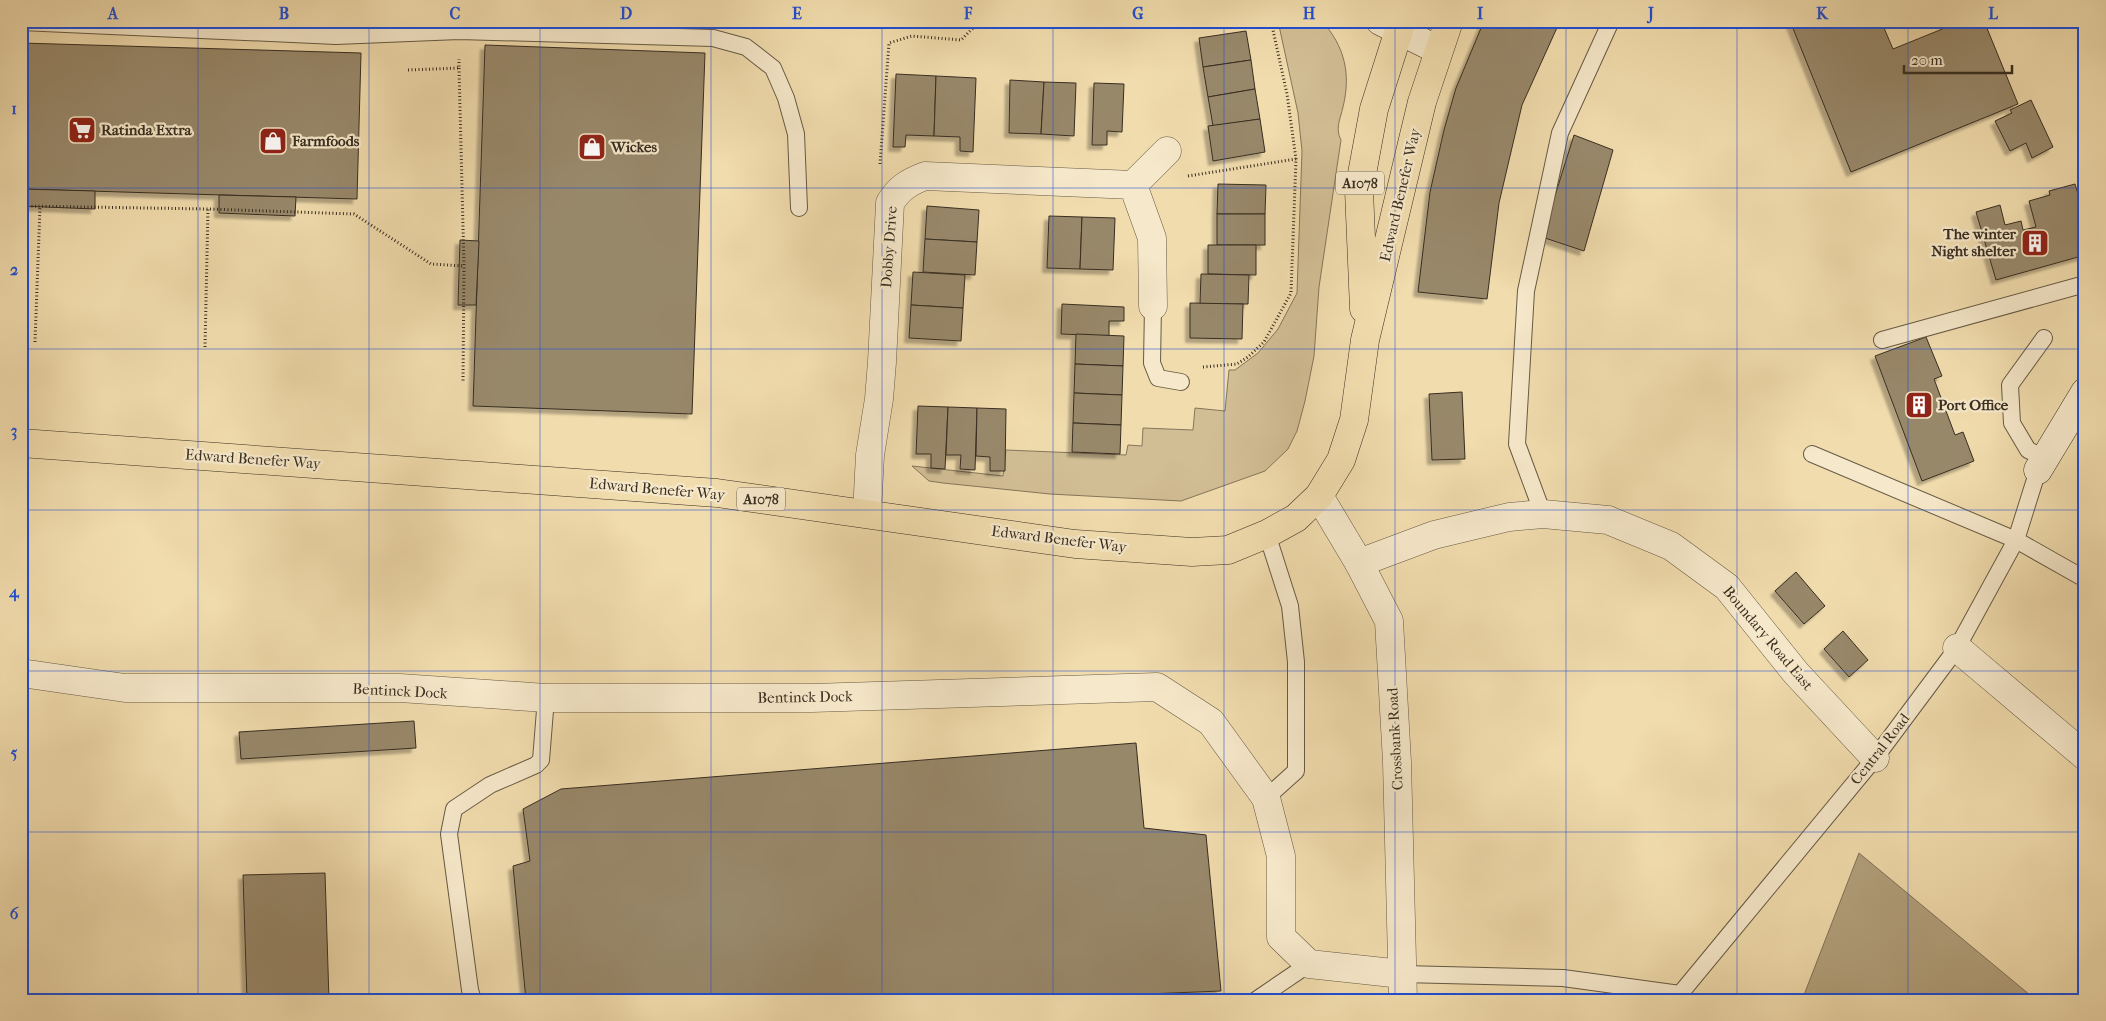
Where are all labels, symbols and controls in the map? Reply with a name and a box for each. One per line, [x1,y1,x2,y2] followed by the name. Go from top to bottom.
[107,4,119,23] text: A
[279,4,289,23] text: B
[450,4,461,23] text: C
[620,4,632,23] text: D
[792,4,802,23] text: E
[963,4,973,23] text: F
[1132,4,1144,23] text: G
[1303,4,1316,23] text: H
[1477,4,1484,23] text: I
[1646,4,1654,24] text: J
[1816,4,1829,23] text: K
[1988,4,1998,23] text: L
[1904,42,2011,74] scale bar
[1911,51,1943,69] text: 20 m
[11,99,17,118] text: 1
[67,115,97,145] supermarket icon: Ratinda Extra
[101,121,193,139] place label: Ratinda Extra
[258,126,288,156] shop icon: Farmfoods
[1376,126,1424,263] street label: Edward Benefer Way
[291,132,360,150] place label: Farmfoods
[577,132,607,162] shop icon: Wickes
[610,138,657,156] place label: Wickes
[1336,172,1384,194] road number: A1078
[877,205,901,289] street label: Dobby Drive
[1931,225,2017,260] place label: The winter Night shelter
[2020,228,2050,258] building icon: The winter Night shelter
[10,260,18,279] text: 2
[1904,390,1934,420] building icon: Port Office
[1938,396,2009,414] place label: Port Office
[11,421,17,441] text: 3
[184,445,323,473] street label: Edward Benefer Way
[588,474,727,504] street label: Edward Benefer Way
[737,488,785,510] road number: A1078
[990,522,1129,556] street label: Edward Benefer Way
[8,582,20,602] text: 4
[1719,582,1817,694] street label: Boundary Road East
[352,680,448,702] street label: Bentinck Dock
[1383,686,1407,791] street label: Crossbank Road
[757,687,853,707] street label: Bentinck Dock
[1847,709,1914,788] street label: Central Road
[11,743,18,762] text: 5
[10,904,19,923] text: 6

